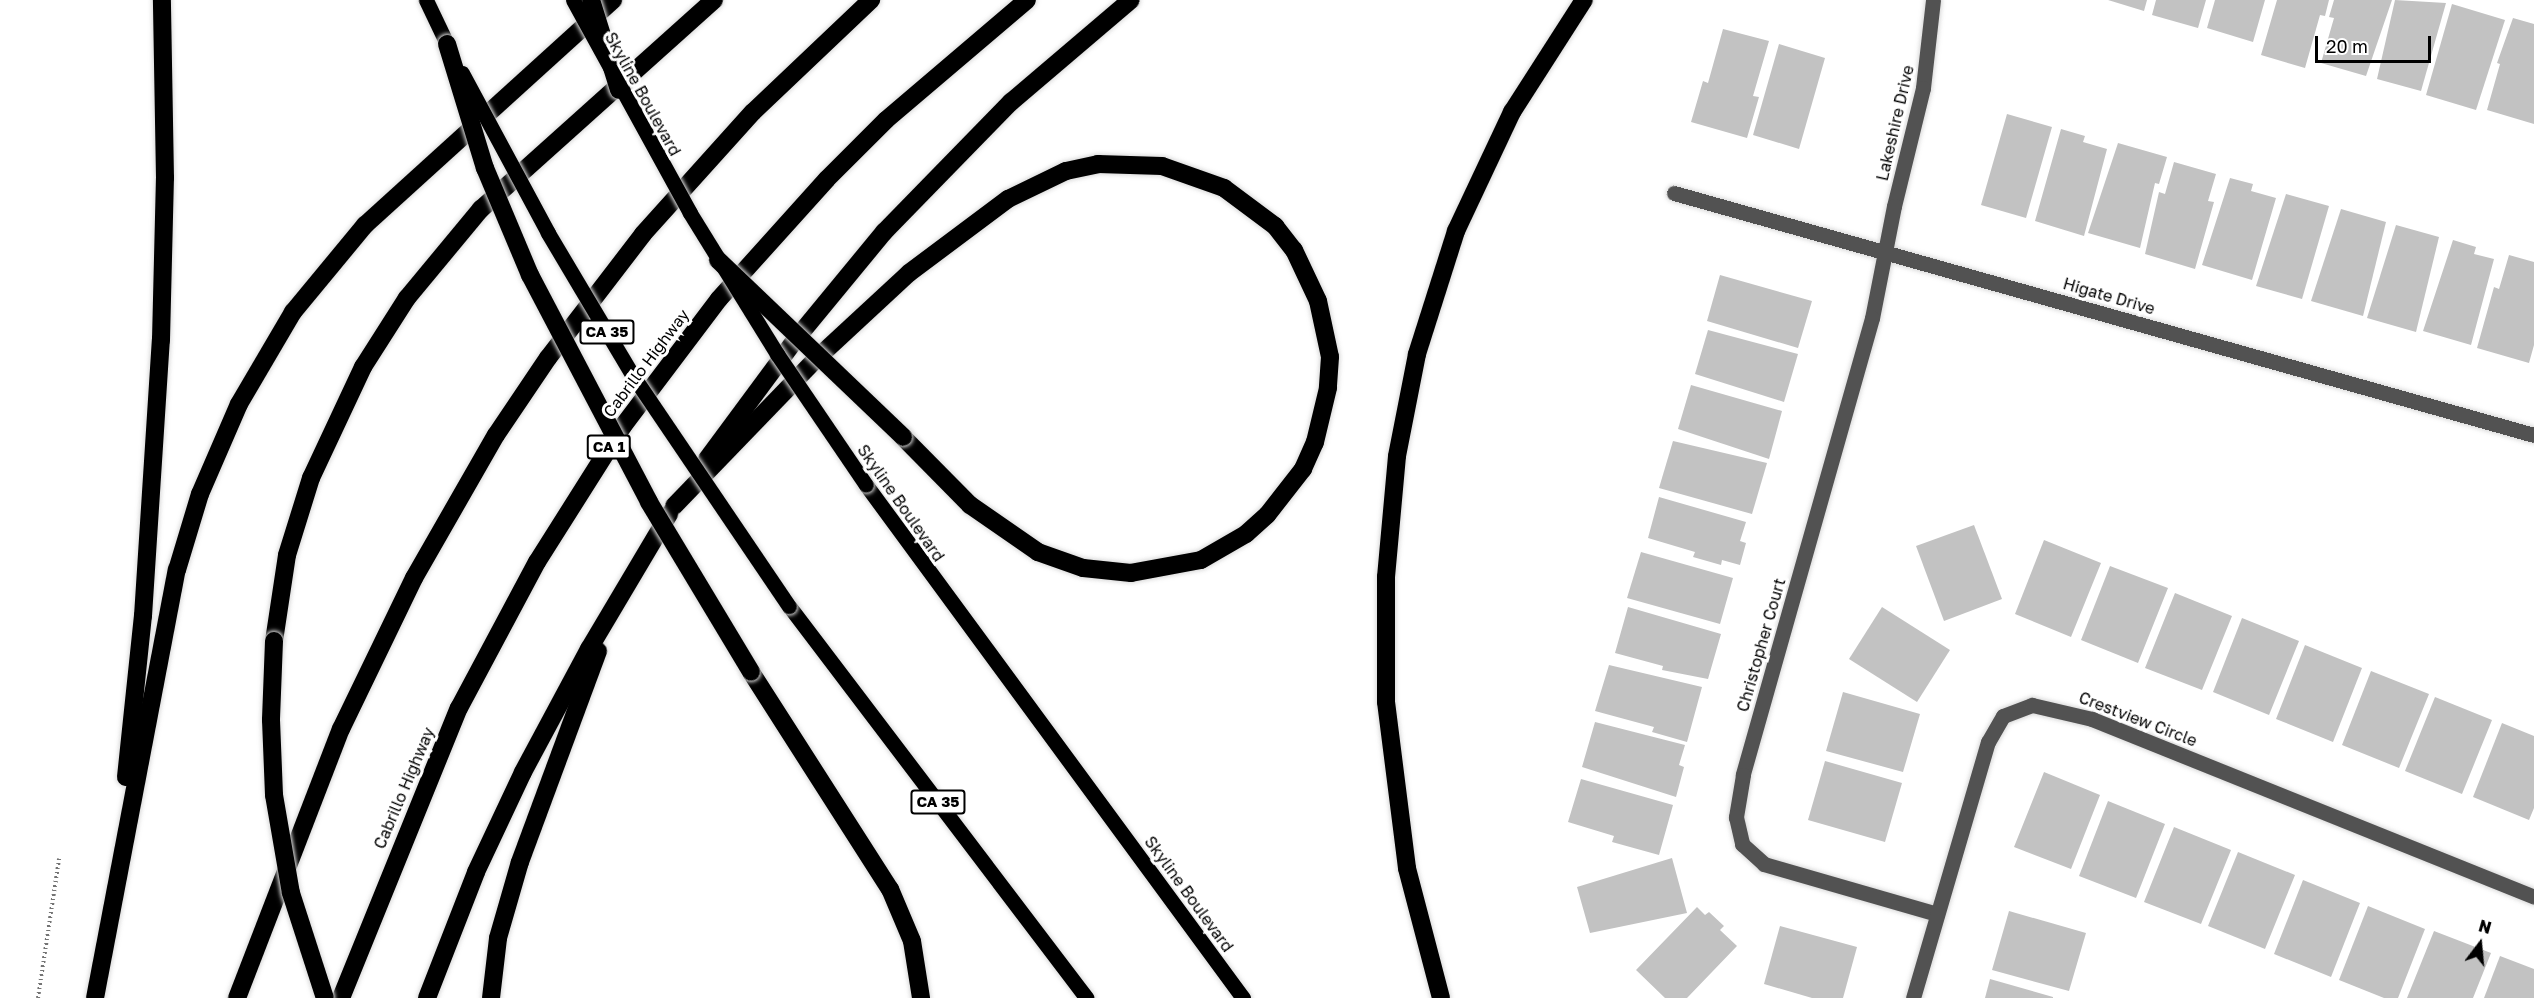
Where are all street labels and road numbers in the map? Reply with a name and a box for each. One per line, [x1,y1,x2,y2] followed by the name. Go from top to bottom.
[601,29,685,159] street label: Skyline Boulevard
[1872,63,1918,183] street label: Lakeshire Drive
[2061,274,2157,318] street label: Higate Drive
[599,305,693,421] street label: Cabrillo Highway
[578,320,636,344] road number: CA 35
[586,435,632,459] road number: CA 1
[853,441,949,565] street label: Skyline Boulevard
[1733,576,1789,714] street label: Christopher Court
[2076,688,2200,750] street label: Crestview Circle
[370,724,438,852] street label: Cabrillo Highway
[910,790,966,814] road number: CA 35
[1141,832,1237,956] street label: Skyline Boulevard

